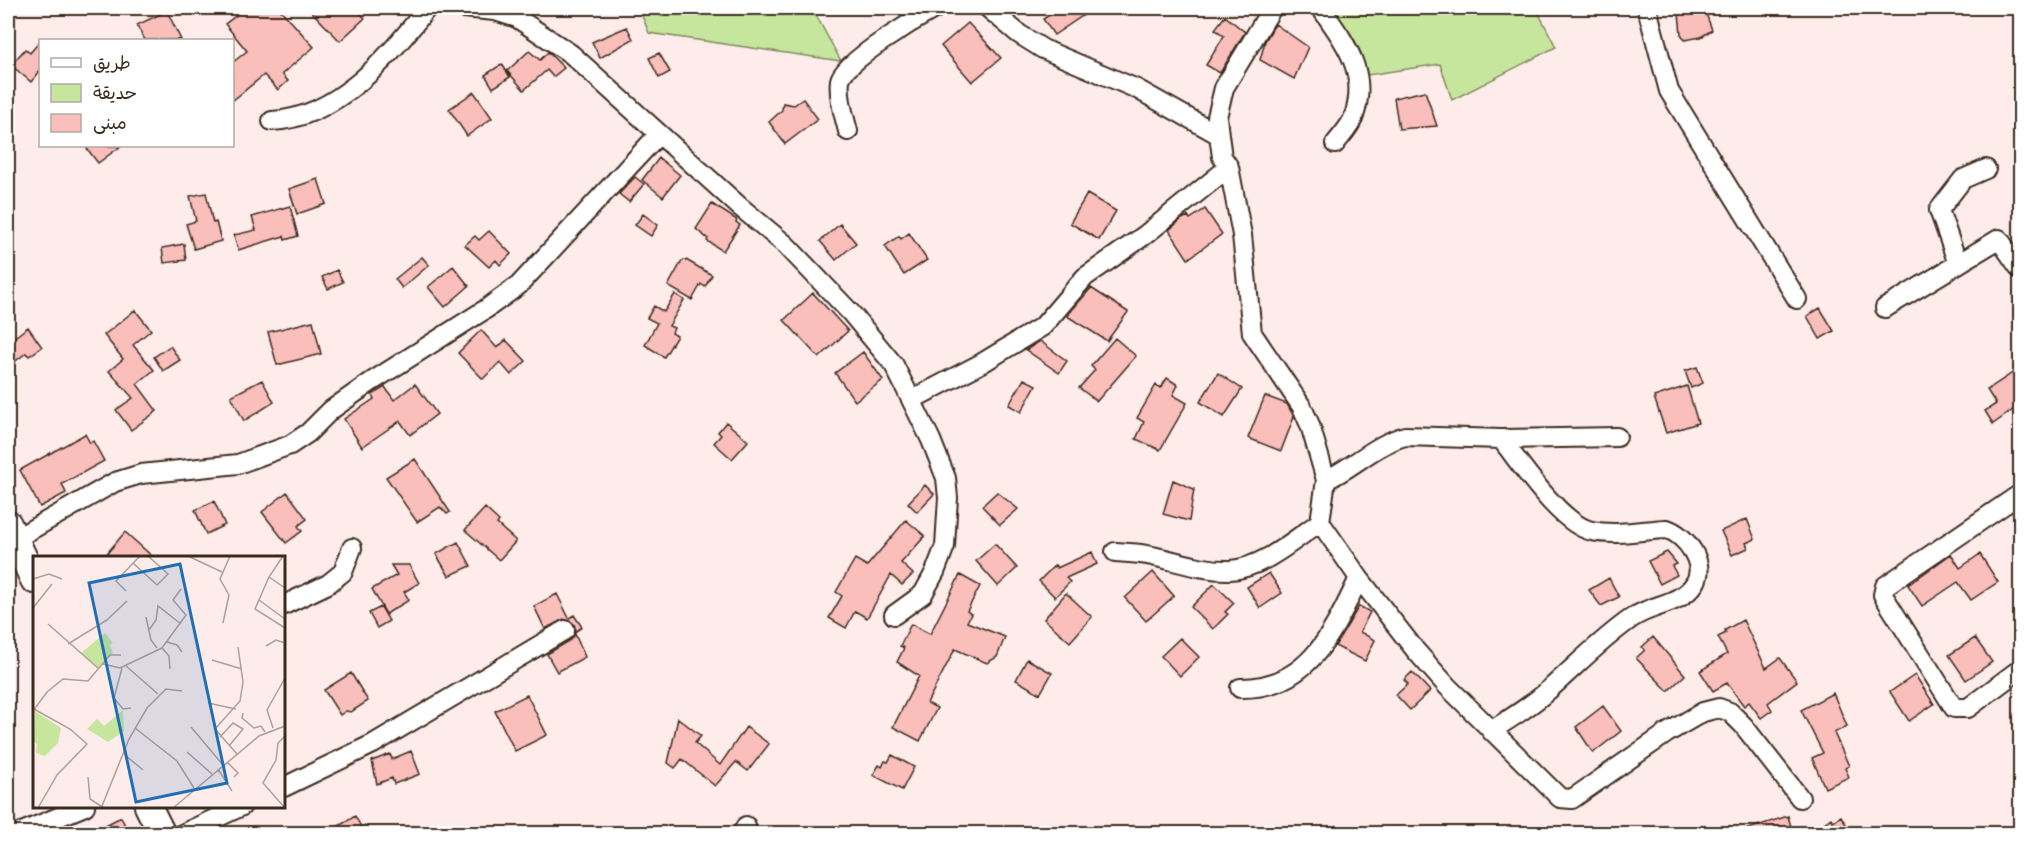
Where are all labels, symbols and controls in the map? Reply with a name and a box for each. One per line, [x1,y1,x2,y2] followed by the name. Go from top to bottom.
[39,39,234,147] legend
[93,52,131,78] text: طريق
[93,82,137,108] text: حديقة
[93,112,127,138] text: مبنى
[33,556,285,808] inset map

